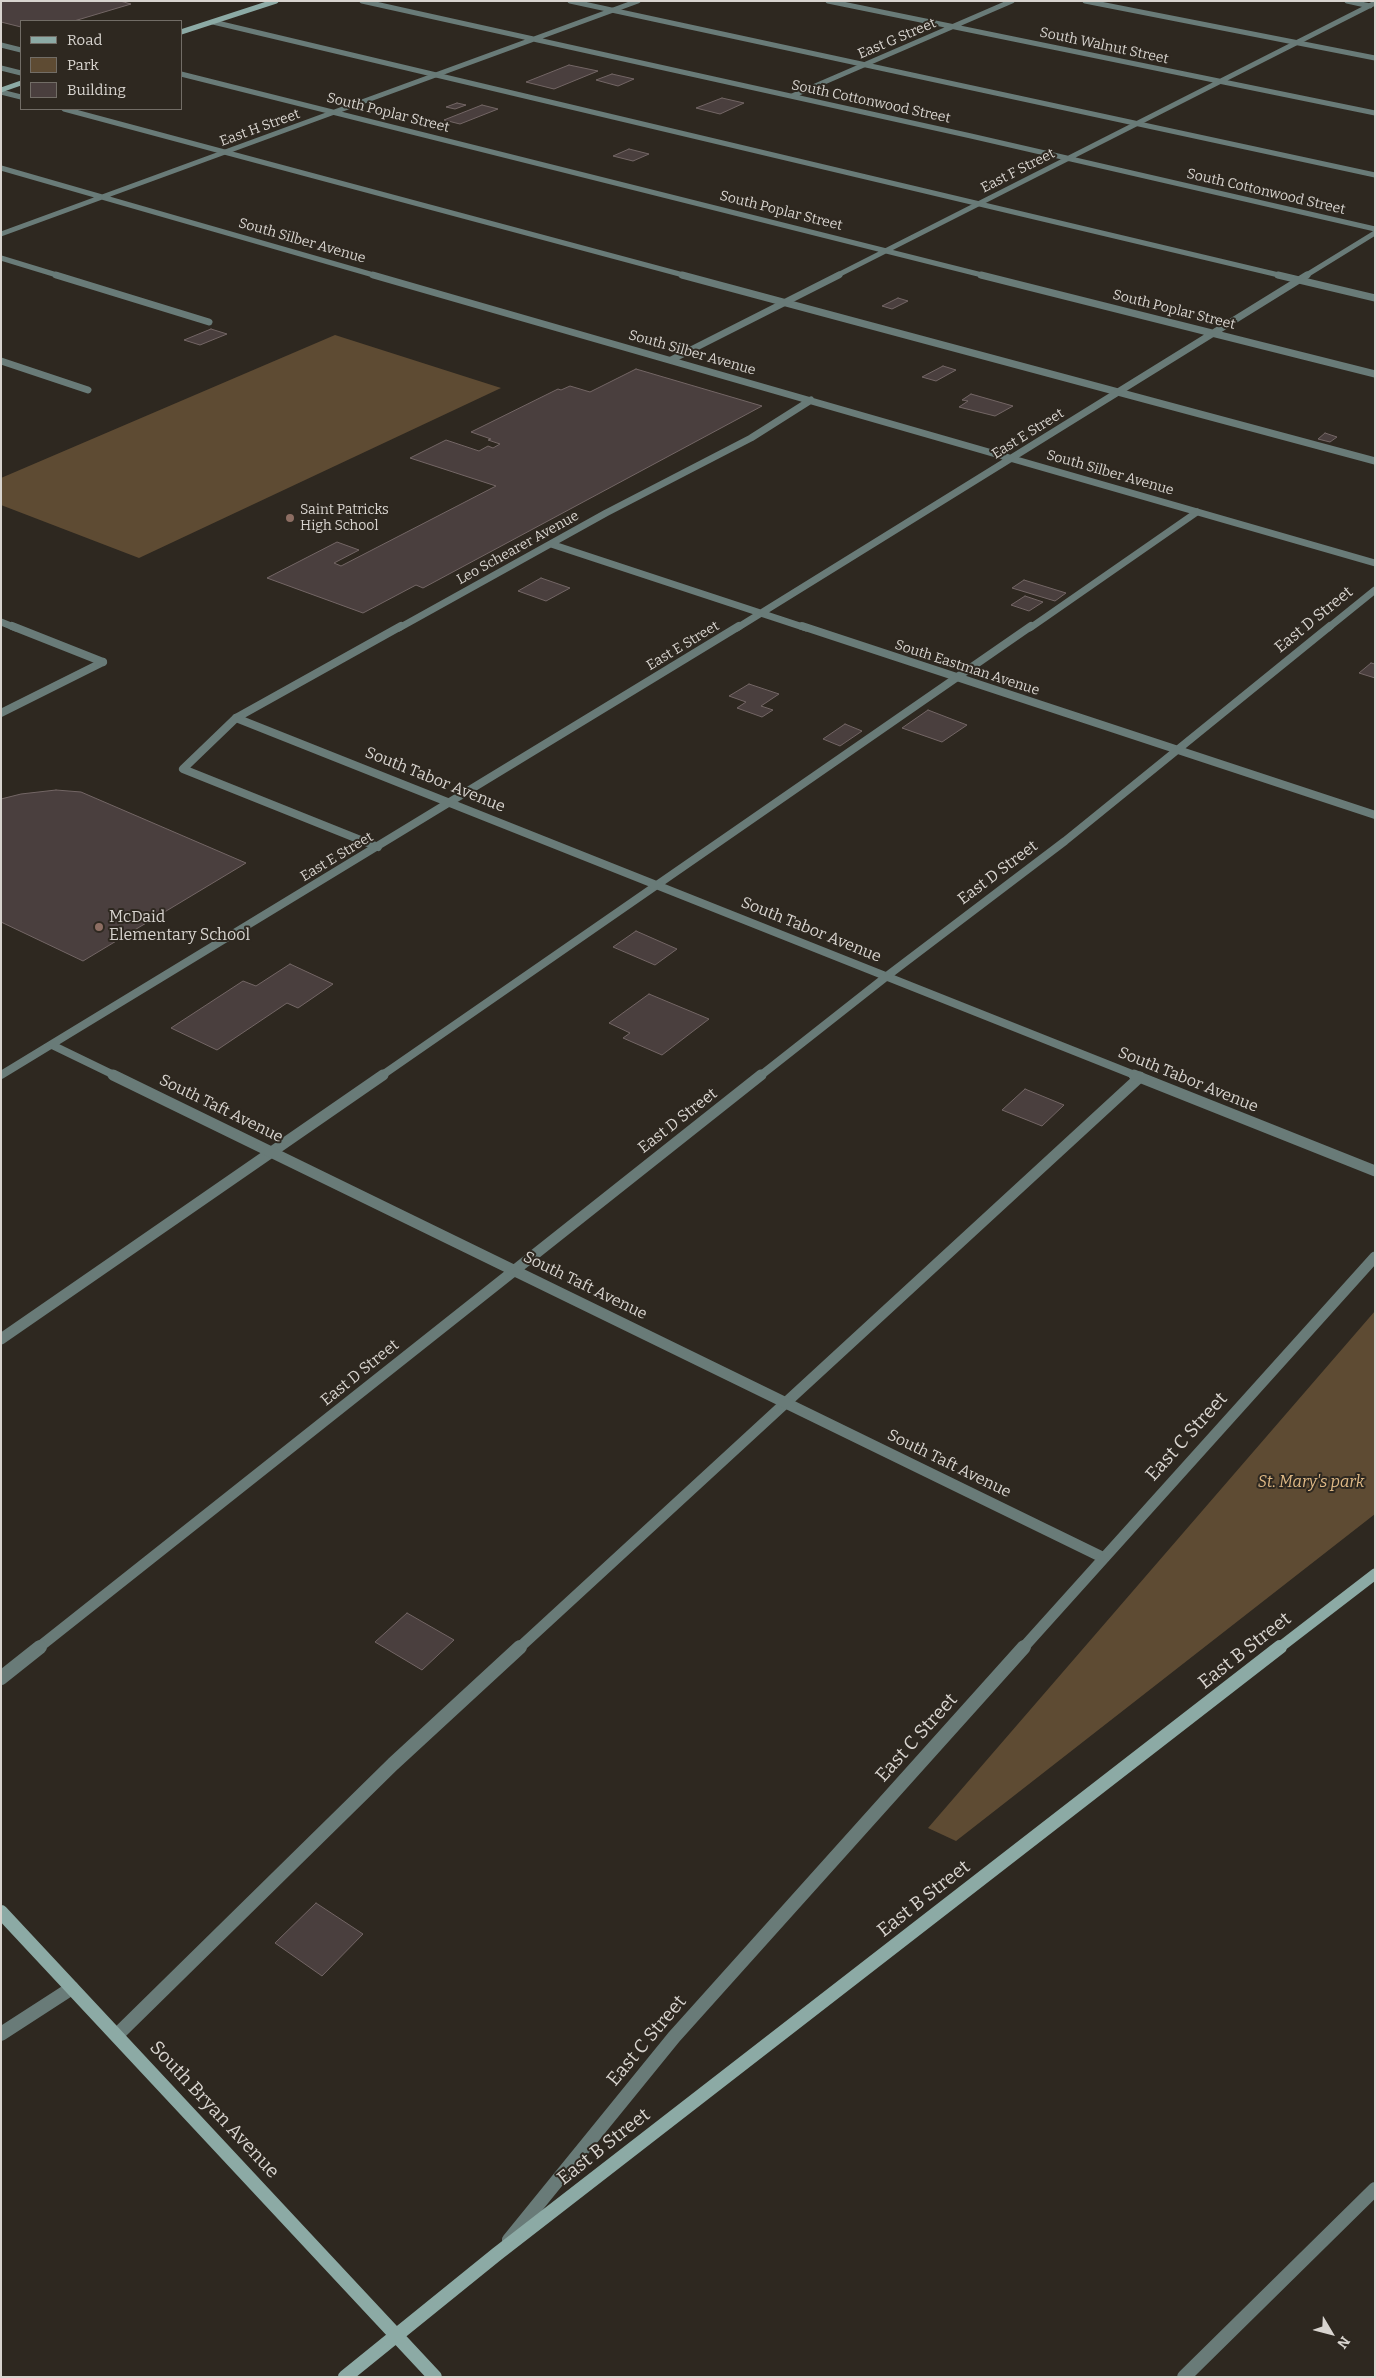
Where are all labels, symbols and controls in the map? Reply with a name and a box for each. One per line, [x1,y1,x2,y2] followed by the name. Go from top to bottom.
[855,15,939,63] street label: East G Street
[20,20,182,110] legend
[1038,24,1170,68] street label: South Walnut Street
[67,31,102,49] text: Road
[67,56,99,74] text: Park
[790,77,952,127] street label: South Cottonwood Street
[67,81,126,99] text: Building
[325,90,451,136] street label: South Poplar Street
[218,106,302,150] street label: East H Street
[978,145,1058,197] street label: East F Street
[1185,166,1347,218] street label: South Cottonwood Street
[718,188,844,234] street label: South Poplar Street
[236,215,368,267] street label: South Silber Avenue
[1111,287,1237,333] street label: South Poplar Street
[626,327,758,379] street label: South Silber Avenue
[989,405,1067,463] street label: East E Street
[1044,447,1176,499] street label: South Silber Avenue
[300,502,389,534] place label: Saint Patricks High School
[454,507,582,589] street label: Leo Schearer Avenue
[284,512,296,524] marker: Saint Patricks High School
[1271,583,1357,657] street label: East D Street
[644,618,722,674] street label: East E Street
[893,637,1041,699] street label: South Eastman Avenue
[362,743,508,817] street label: South Tabor Avenue
[298,829,376,885] street label: East E Street
[954,837,1042,909] street label: East D Street
[738,893,884,967] street label: South Tabor Avenue
[109,908,250,946] place label: McDaid Elementary School
[93,921,105,933] marker: McDaid Elementary School
[1115,1043,1261,1117] street label: South Tabor Avenue
[156,1071,286,1147] street label: South Taft Avenue
[635,1084,721,1158] street label: East D Street
[520,1248,650,1324] street label: South Taft Avenue
[317,1336,403,1410] street label: East D Street
[1141,1388,1233,1486] street label: East C Street
[884,1426,1014,1502] street label: South Taft Avenue
[1258,1473,1364,1493] park label: St. Mary's park
[1194,1608,1296,1694] street label: East B Street
[871,1689,963,1787] street label: East C Street
[873,1856,975,1942] street label: East B Street
[602,1991,692,2091] street label: East C Street
[144,2037,284,2183] street label: South Bryan Avenue
[553,2104,655,2190] street label: East B Street
[1306,2308,1356,2358] north arrow
[1333,2333,1353,2352] text: N

